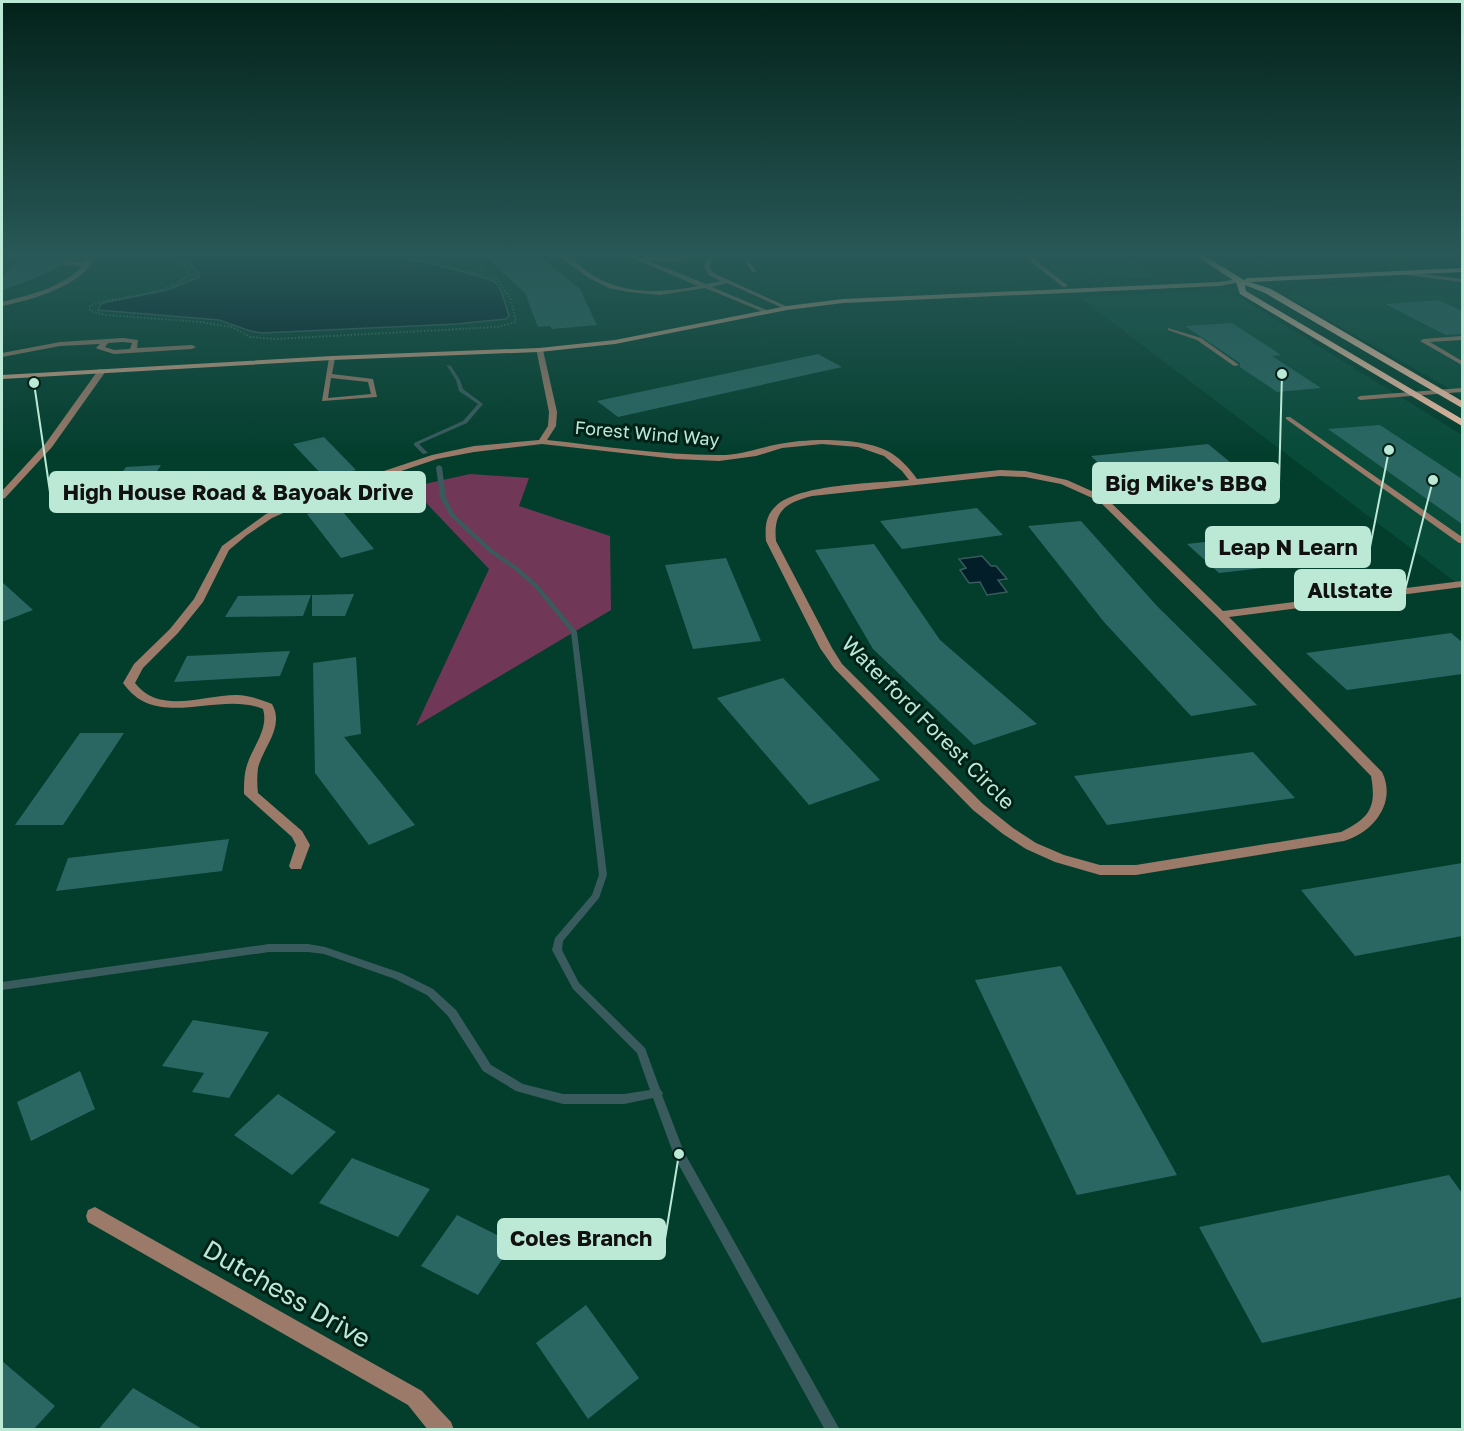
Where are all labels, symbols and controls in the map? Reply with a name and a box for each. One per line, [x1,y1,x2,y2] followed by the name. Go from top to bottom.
[574,416,720,450] street label: Forest Wind Way
[1093,463,1279,503] callout: Big Mike's BBQ
[1105,469,1267,496] text: Big Mike's BBQ
[50,472,425,512] callout: High House Road & Bayoak Drive
[63,478,413,505] text: High House Road & Bayoak Drive
[1206,527,1370,567] callout: Leap N Learn
[1218,533,1358,560] text: Leap N Learn
[1295,570,1405,610] callout: Allstate
[1307,576,1393,603] text: Allstate
[837,630,1021,814] street label: Waterford Forest Circle
[498,1219,665,1259] callout: Coles Branch
[510,1224,652,1251] text: Coles Branch
[198,1233,376,1354] street label: Dutchess Drive

